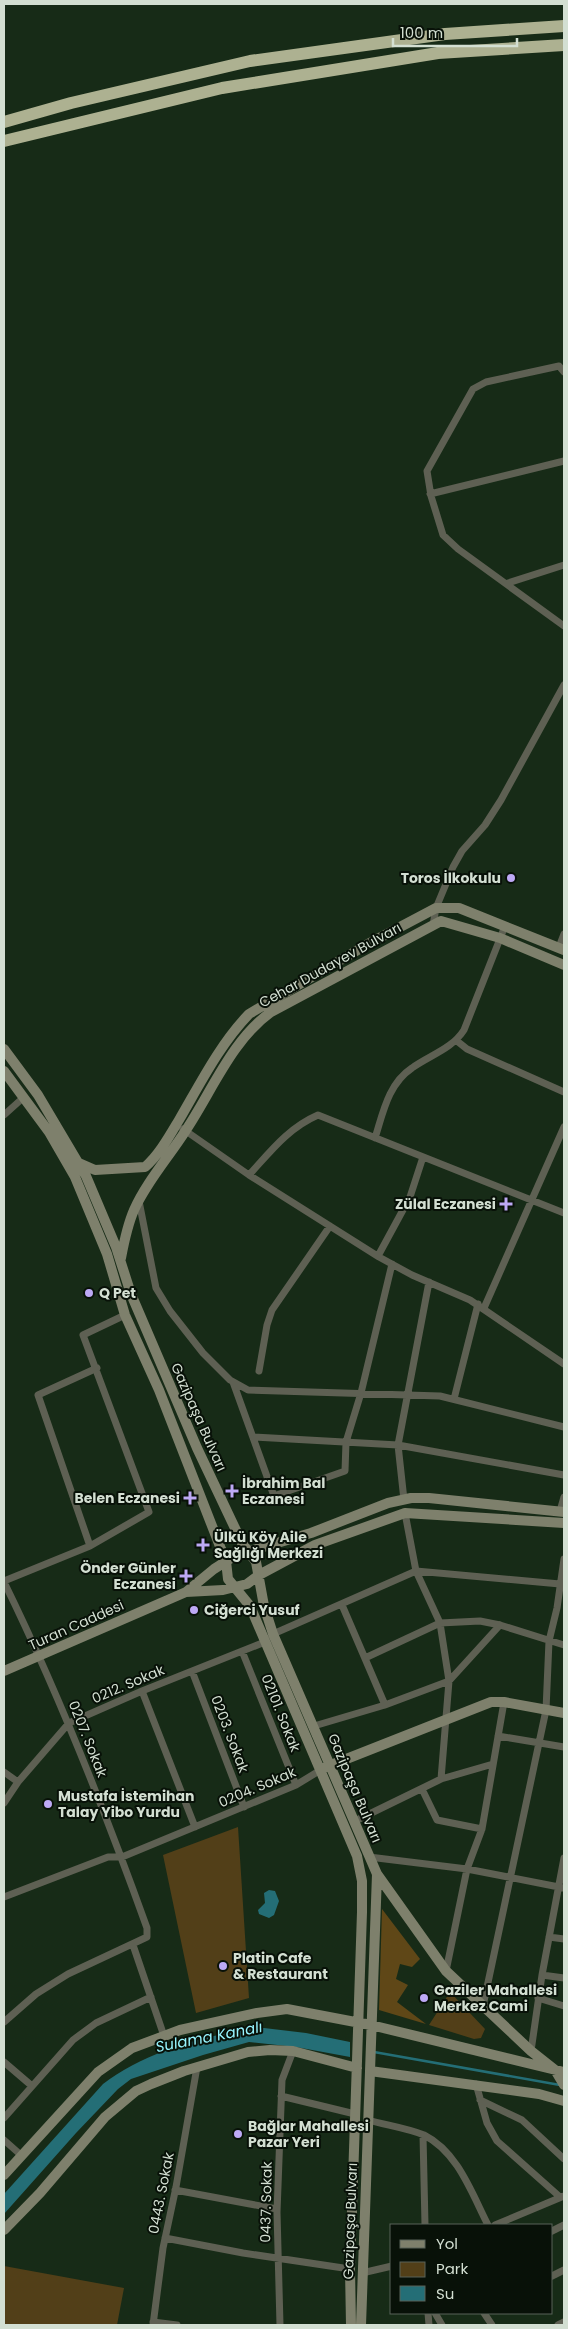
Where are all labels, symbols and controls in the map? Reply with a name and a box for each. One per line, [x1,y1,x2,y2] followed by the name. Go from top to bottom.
[393,15,517,47] scale bar
[400,22,443,43] text: 100 m
[401,868,501,888] place label: Toros İlkokulu
[505,872,517,884] marker: Toros İlkokulu
[255,918,405,1012] street label: Cehar Dudayev Bulvarı
[395,1194,496,1214] place label: Zülal Eczanesi
[500,1198,512,1210] marker: Zülal Eczanesi
[99,1283,136,1303] place label: Q Pet
[83,1287,95,1299] marker: Q Pet
[166,1360,232,1474] street label: Gazipaşa Bulvarı
[242,1473,325,1509] place label: İbrahim Bal Eczanesi
[226,1485,238,1497] marker: İbrahim Bal Eczanesi
[74,1488,180,1508] place label: Belen Eczanesi
[184,1492,196,1504] marker: Belen Eczanesi
[214,1527,323,1563] place label: Ülkü Köy Aile Sağlığı Merkezi
[196,1538,210,1552] marker: Ülkü Köy Aile Sağlığı Merkezi
[80,1558,176,1594] place label: Önder Günler Eczanesi
[180,1570,192,1582] marker: Önder Günler Eczanesi
[25,1595,127,1655] street label: Turan Caddesi
[204,1600,300,1620] place label: Ciğerci Yusuf
[188,1604,200,1616] marker: Ciğerci Yusuf
[89,1659,168,1708] street label: 0212. Sokak
[256,1671,306,1756] street label: 02101. Sokak
[206,1692,254,1776] street label: 0203. Sokak
[64,1698,113,1781] street label: 0207. Sokak
[323,1730,387,1846] street label: Gazipaşa Bulvarı
[215,1761,299,1812] street label: 0204. Sokak
[58,1786,194,1822] place label: Mustafa İstemihan Talay Yibo Yurdu
[42,1798,54,1810] marker: Mustafa İstemihan Talay Yibo Yurdu
[233,1948,328,1984] place label: Platin Cafe & Restaurant
[217,1960,229,1972] marker: Platin Cafe & Restaurant
[434,1980,557,2016] place label: Gaziler Mahallesi Merkez Cami
[418,1992,430,2004] marker: Gaziler Mahallesi Merkez Cami
[154,2016,264,2057] water label: Sulama Kanalı
[248,2116,369,2152] place label: Bağlar Mahallesi Pazar Yeri
[232,2128,244,2140] marker: Bağlar Mahallesi Pazar Yeri
[143,2150,179,2235] street label: 0443. Sokak
[255,2160,277,2243] street label: 0437. Sokak
[338,2162,362,2280] street label: Gazipaşa Bulvarı
[390,2224,553,2314] legend
[436,2233,458,2254] text: Yol
[436,2258,468,2279] text: Park
[436,2283,454,2304] text: Su

